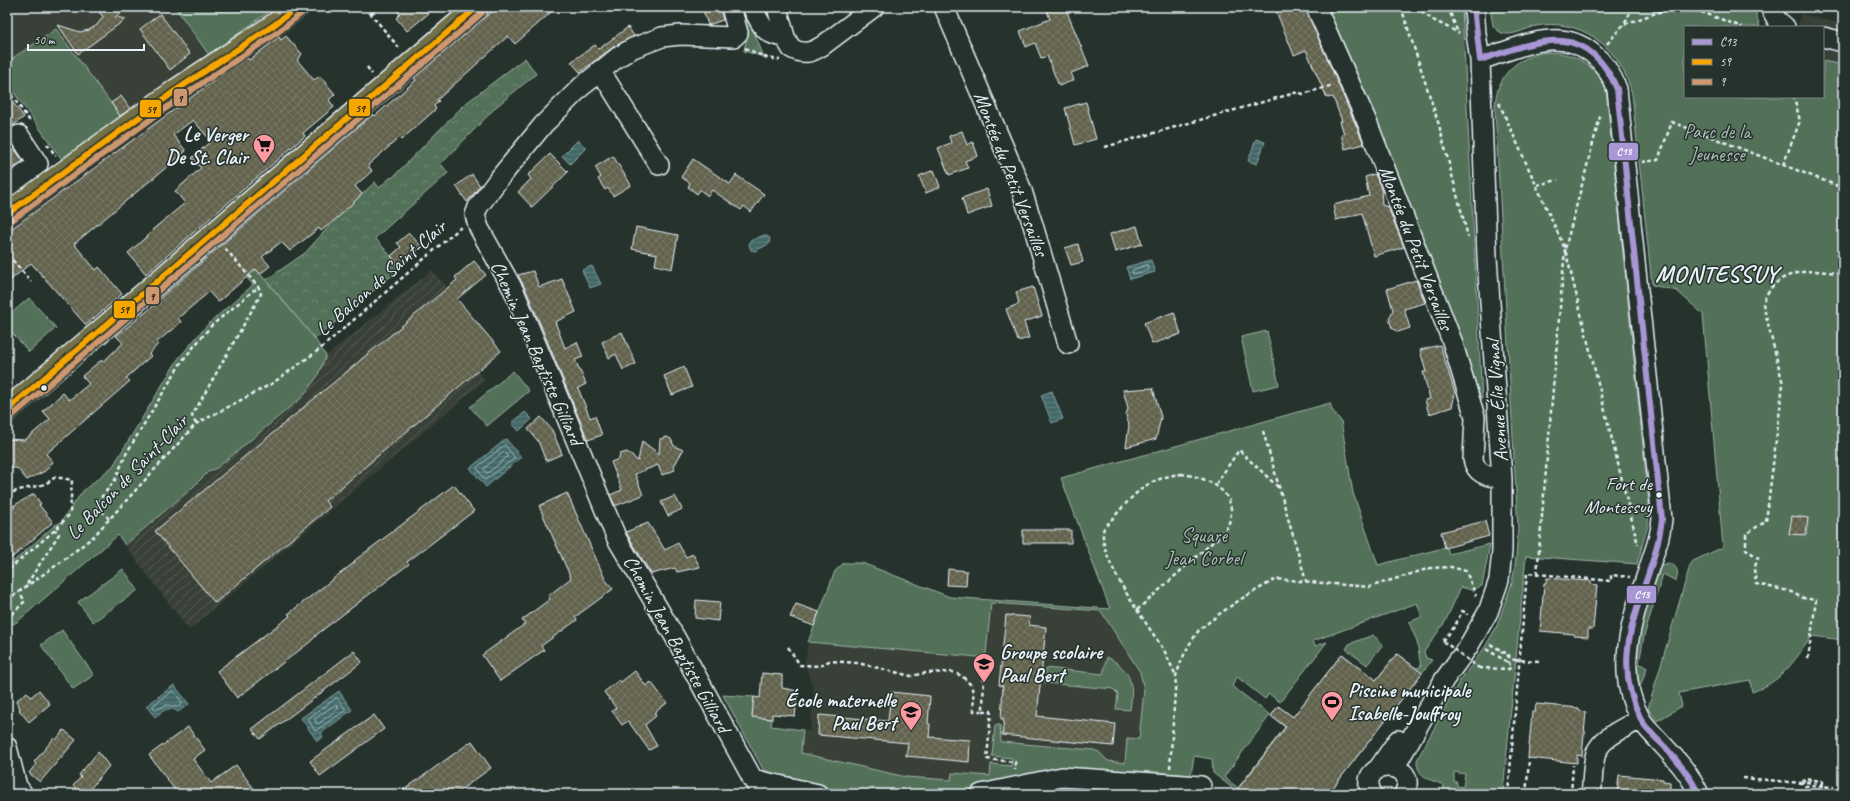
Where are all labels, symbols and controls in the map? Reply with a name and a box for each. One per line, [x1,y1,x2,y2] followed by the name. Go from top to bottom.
[28,26,144,52] scale bar
[1684,26,1824,98] legend
[34,32,56,48] text: 50 m
[1720,34,1738,50] text: C13
[1720,54,1732,70] text: 59
[1720,74,1727,90] text: 9
[173,88,188,107] line badge: 9
[968,88,1055,262] street label: Montée du Petit Versailles
[178,91,184,105] text: 9
[348,98,371,117] line badge: 59
[139,99,162,118] line badge: 59
[355,101,366,115] text: 59
[146,102,157,116] text: 59
[1683,119,1752,167] park label: Parc de la Jeunesse
[166,122,251,170] place label: Le Verger De St. Clair
[251,132,277,165] supermarket icon: Le Verger De St. Clair
[1608,142,1639,161] line badge: C13
[1616,144,1633,158] text: C13
[1373,162,1460,336] street label: Montée du Petit Versailles
[311,213,453,342] street label: Le Balcon de Saint-Clair
[485,257,590,452] street label: Chemin Jean Baptiste Gilliard
[1655,259,1783,289] district label: MONTESSUY
[145,286,160,305] line badge: 9
[150,289,156,303] text: 9
[113,300,136,319] line badge: 59
[119,302,130,316] text: 59
[1480,336,1514,463] street label: Avenue Élie Vignal
[39,383,49,393] unlabelled marker
[61,408,194,545] street label: Le Balcon de Saint-Clair
[1584,472,1654,519] place label: Fort de Montessuy
[1654,490,1664,500] marker: Fort de Montessuy
[1165,523,1246,571] park label: Square Jean Corbel
[618,551,738,740] street label: Chemin Jean Baptiste Gilliard
[1626,585,1657,604] line badge: C13
[1634,587,1651,601] text: C13
[1000,640,1104,688] place label: Groupe scolaire Paul Bert
[971,651,997,684] school or university icon: Groupe scolaire Paul Bert
[1348,678,1472,727] place label: Piscine municipale Isabelle-Jouffroy
[786,688,899,736] place label: École maternelle Paul Bert
[1319,689,1345,722] sports icon: Piscine municipale Isabelle-Jouffroy
[898,699,924,732] school or university icon: École maternelle Paul Bert

